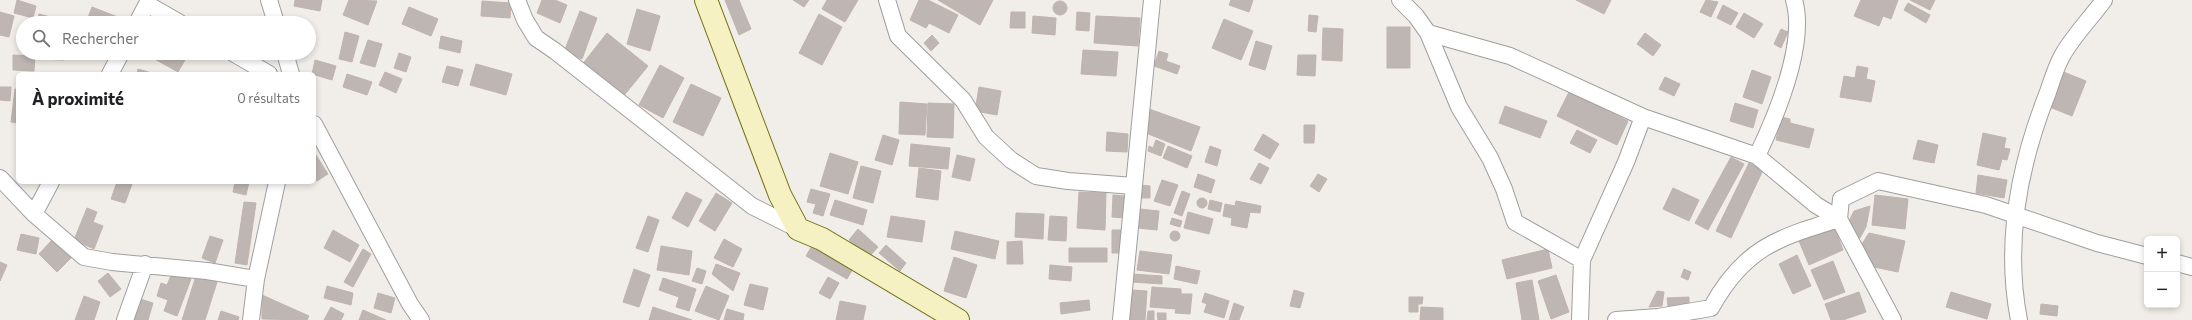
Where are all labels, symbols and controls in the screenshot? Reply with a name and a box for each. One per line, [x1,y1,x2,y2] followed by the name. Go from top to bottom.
[16,16,316,60] search box
[30,27,52,49] icon: search
[62,29,139,47] text: Rechercher
[32,88,124,109] text: À proximité
[237,90,300,106] text: 0 résultats
[2144,236,2180,308] map controls
[2144,236,2180,272] button: +
[2144,272,2180,308] button: −

